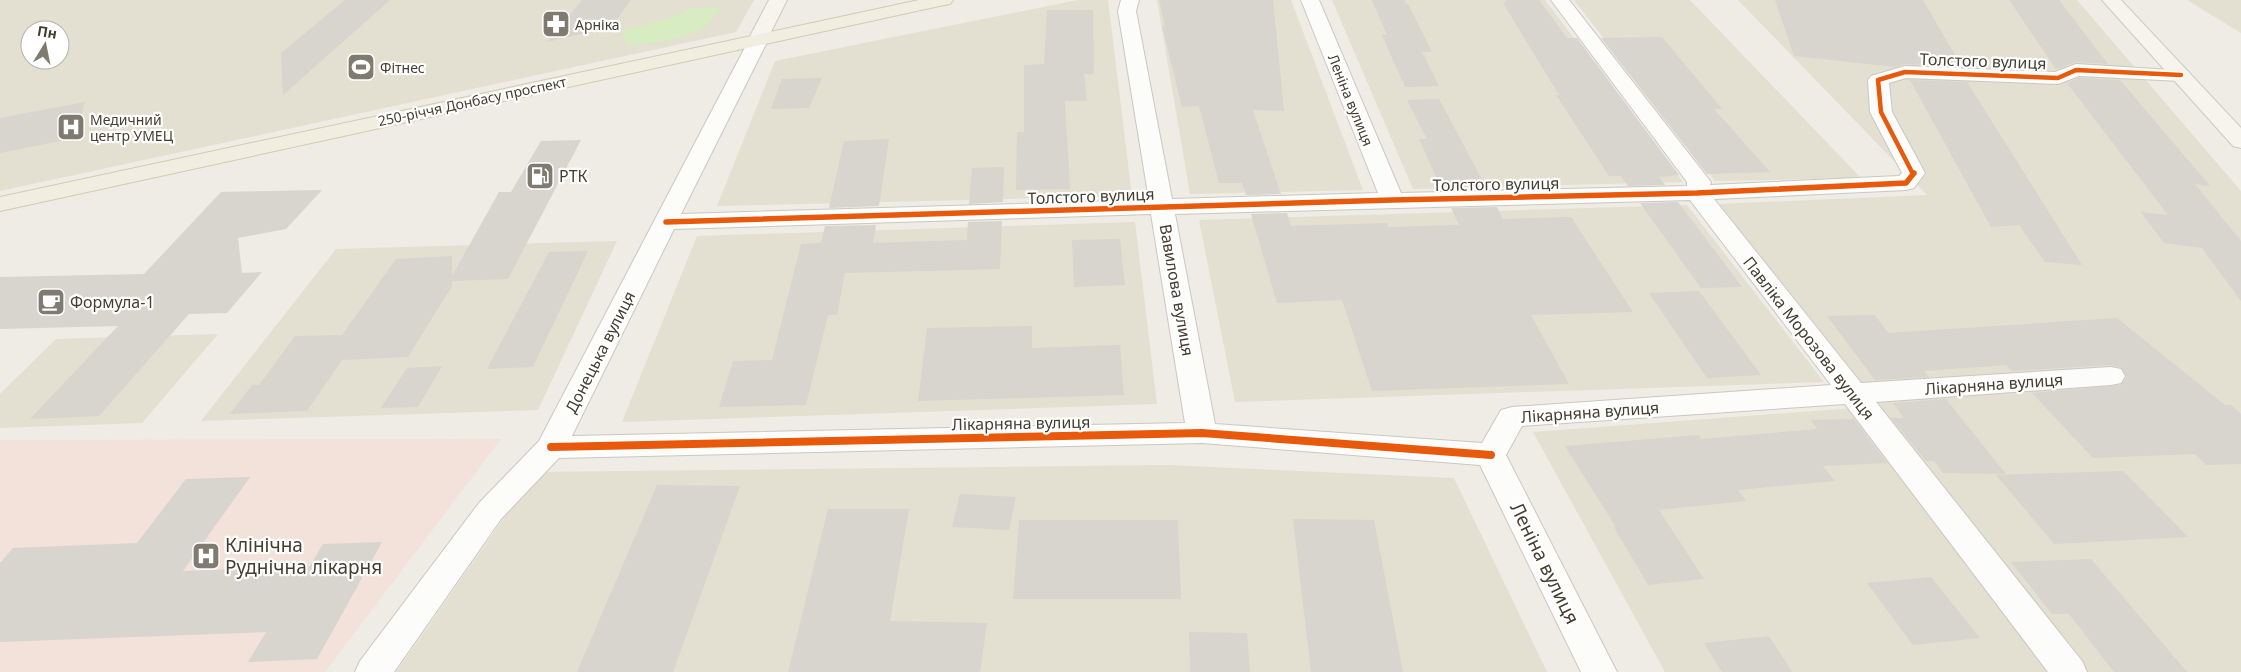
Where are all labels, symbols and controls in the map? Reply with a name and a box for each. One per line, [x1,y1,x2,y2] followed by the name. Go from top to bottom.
[541,9,571,39] pharmacy icon: Арніка
[575,15,620,34] place label: Арніка
[20,20,70,70] north arrow
[36,21,59,43] text: Пн
[1919,48,2047,74] street label: Толстого вулиця
[1324,51,1378,149] street label: Леніна вулиця
[346,52,376,82] sports icon: Фітнес
[380,58,425,77] place label: Фітнес
[376,72,568,130] street label: 250-річчя Донбасу проспект
[90,110,174,145] place label: Медичний центр УМЕЦ
[56,112,86,142] hospital icon: Медичний центр УМЕЦ
[525,161,555,191] fuel station icon: РТК
[559,165,588,187] place label: РТК
[1432,172,1560,196] street label: Толстого вулиця
[1027,183,1155,209] street label: Толстого вулиця
[1155,222,1199,358] street label: Вавилова вулиця
[1738,252,1880,424] street label: Павліка Морозова вулиця
[36,287,66,317] cafe icon: Формула-1
[560,287,640,417] street label: Донецька вулиця
[70,291,155,313] place label: Формула-1
[1924,368,2064,400] street label: Лікарняна вулиця
[1520,396,1660,428] street label: Лікарняна вулиця
[952,411,1090,435] street label: Лікарняна вулиця
[1504,498,1586,628] street label: Леніна вулиця
[225,532,382,580] place label: Клінічна Руднічна лікарня
[191,541,221,571] hospital icon: Клінічна Руднічна лікарня

